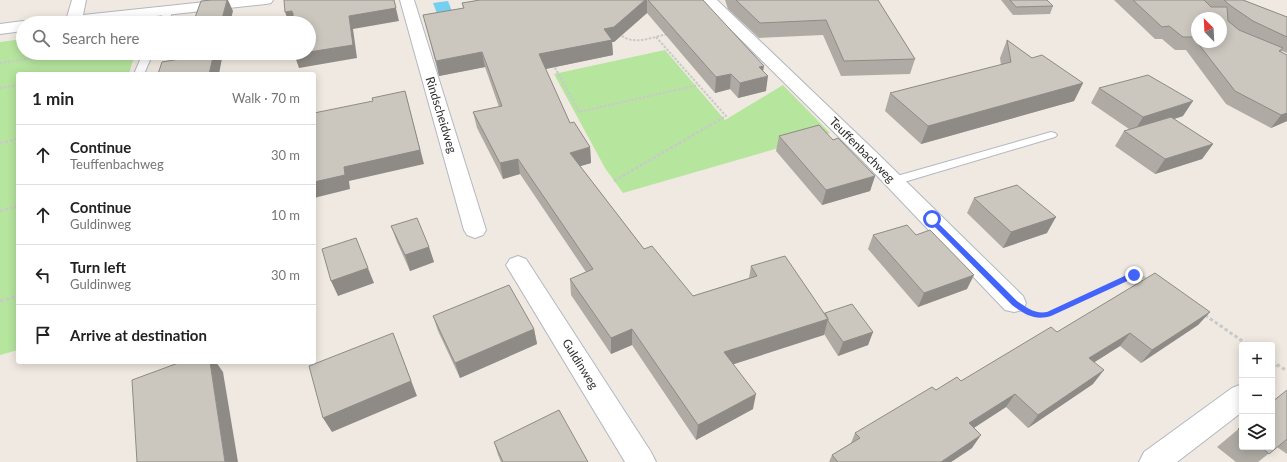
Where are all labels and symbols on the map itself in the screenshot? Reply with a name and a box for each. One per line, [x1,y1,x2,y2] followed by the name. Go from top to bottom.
[1191,12,1227,48] north arrow
[423,75,460,155] street label: Rindscheidweg
[826,114,898,186] street label: Teuffenbachweg
[923,210,941,228] route start
[1125,266,1143,284] route end
[559,336,602,392] street label: Guldinweg

